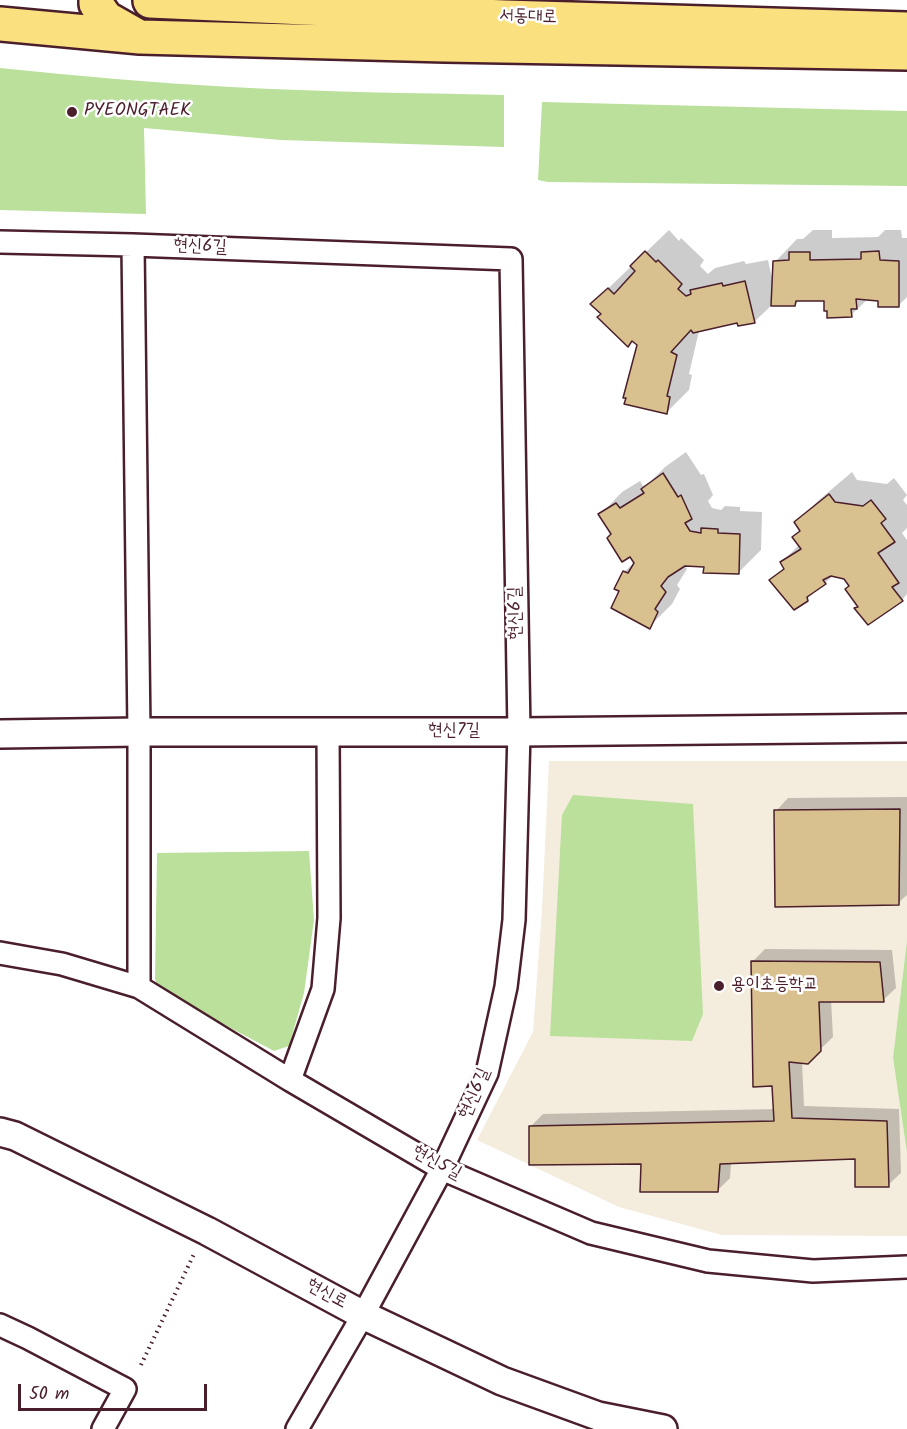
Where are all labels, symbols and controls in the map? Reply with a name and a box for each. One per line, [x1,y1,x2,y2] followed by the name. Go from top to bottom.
[499,6,557,30] street label: 서동대로
[84,101,191,123] place label: PYEONGTAEK
[65,105,79,119] marker: PYEONGTAEK
[173,236,227,260] street label: 현신6길
[506,586,528,640] street label: 현신6길
[428,721,480,743] street label: 현신7길
[731,975,818,997] place label: 용이초등학교
[712,979,726,993] marker: 용이초등학교
[456,1065,496,1123] street label: 현신6길
[407,1142,465,1186] street label: 현신5길
[302,1275,350,1315] street label: 현신로
[21,1372,210,1410] scale bar
[29,1380,69,1409] text: 50 m

